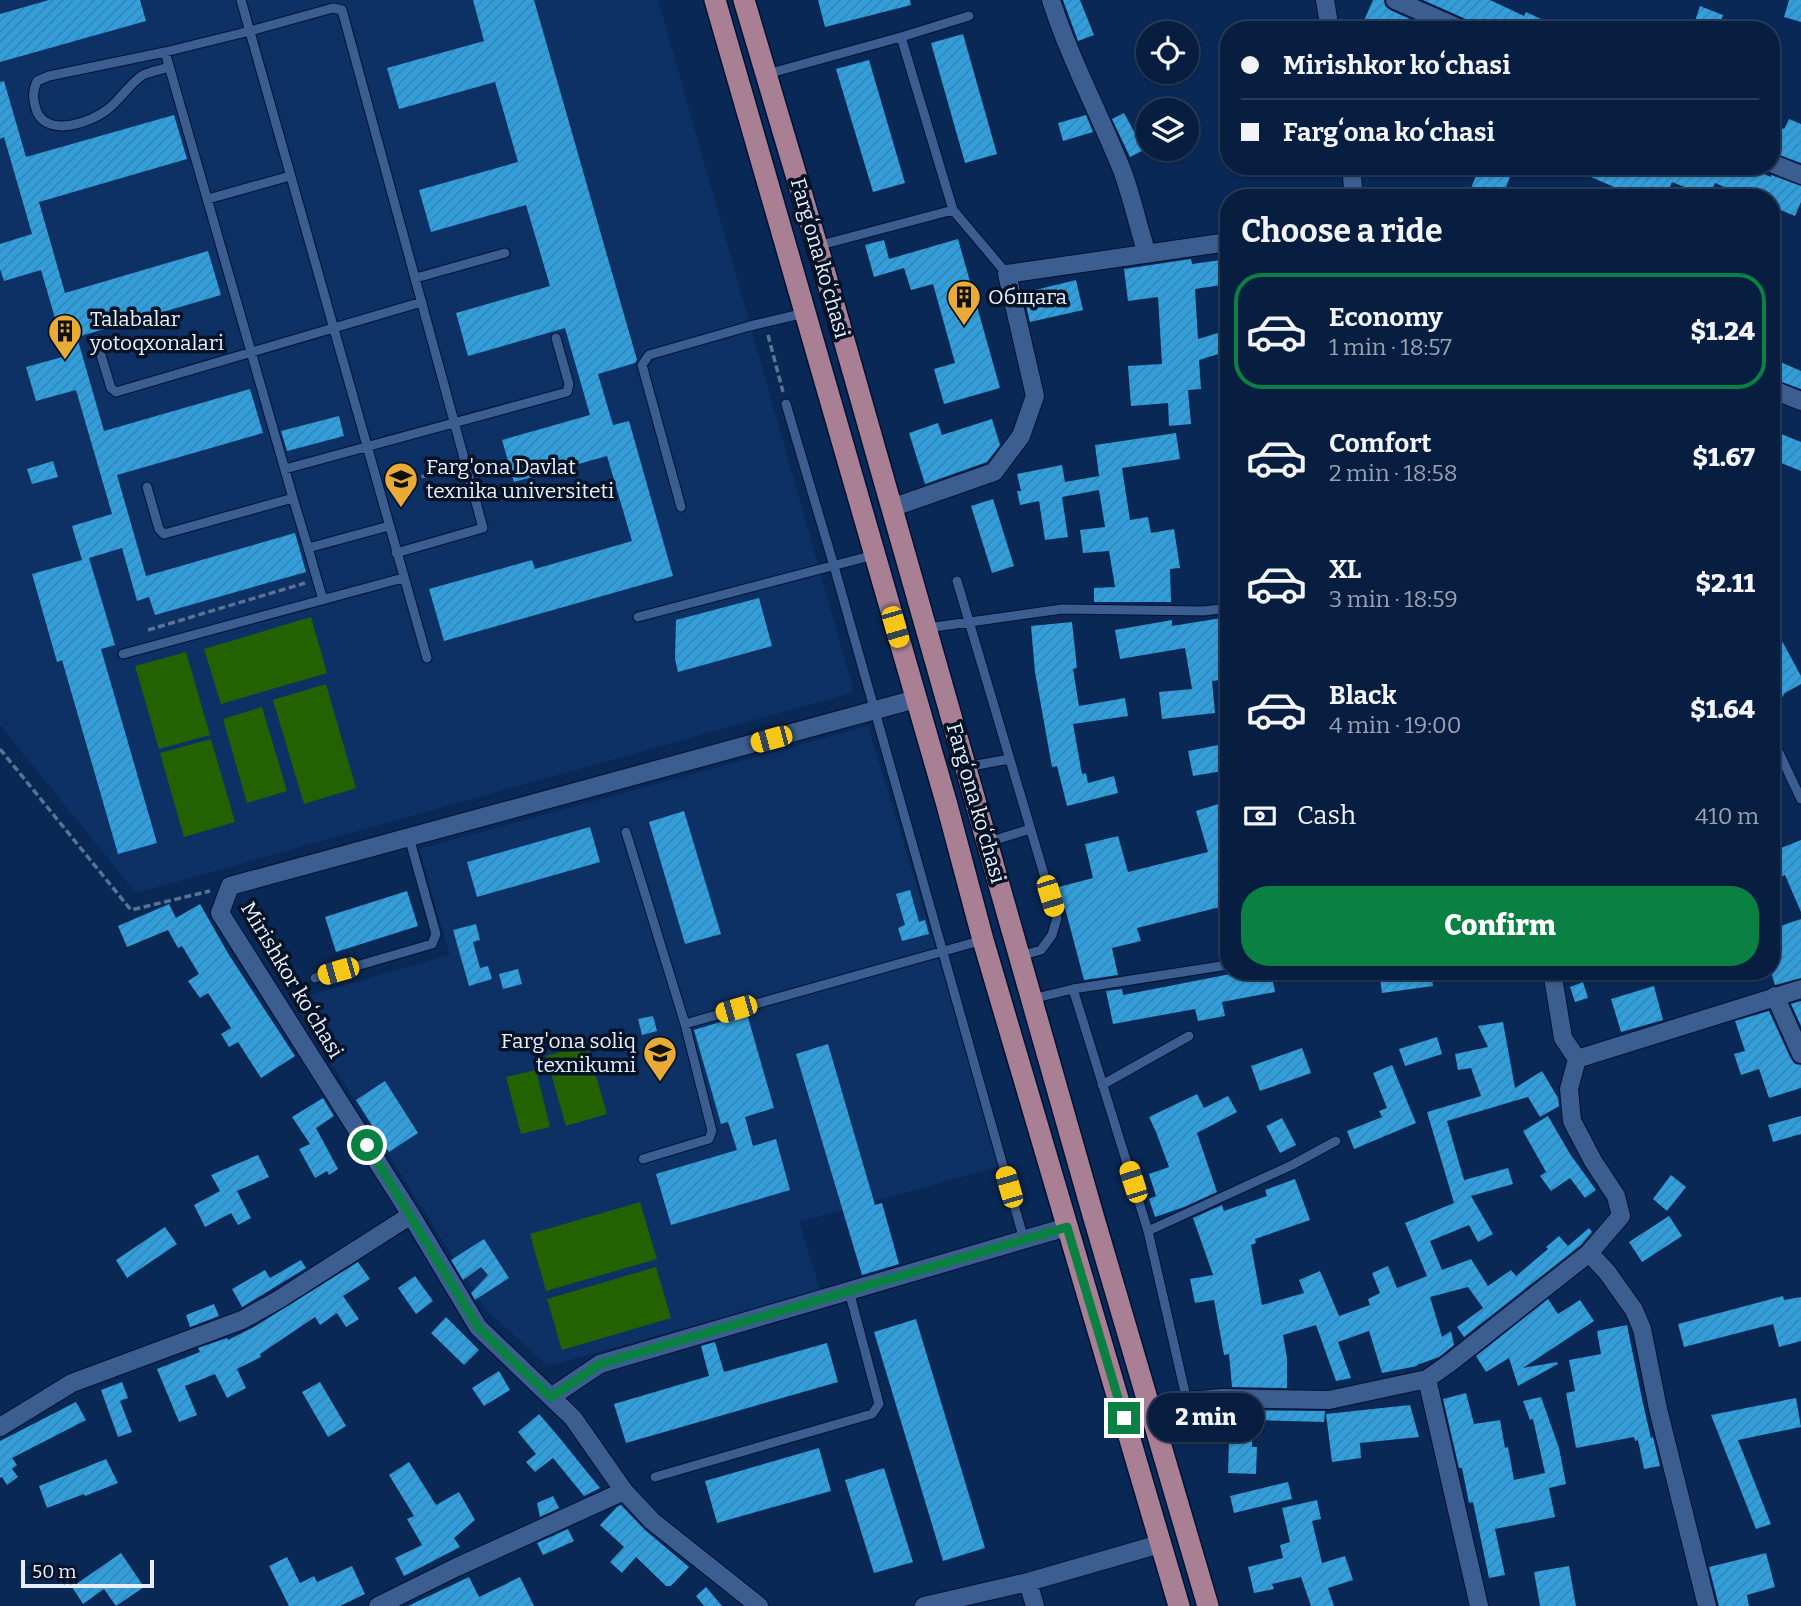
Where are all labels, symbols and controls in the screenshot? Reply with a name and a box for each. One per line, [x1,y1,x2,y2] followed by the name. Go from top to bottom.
[1136,21,1199,161] map controls
[1136,21,1199,84] button: locate
[1283,50,1510,81] text: Mirishkor koʻchasi
[1136,98,1199,161] button: layers
[1283,117,1495,148] text: Fargʻona koʻchasi
[785,175,855,341] street label: Fargʻona koʻchasi
[1241,212,1442,250] text: Choose a ride
[945,278,983,327] building icon: Общага
[988,284,1068,310] place label: Общага
[1245,300,1308,363] icon: car
[1329,302,1443,333] text: Economy
[89,306,224,356] place label: Talabalar yotoqxonalari
[46,312,84,361] building icon: Talabalar yotoqxonalari
[1690,316,1755,347] text: $1.24
[1329,333,1452,361] text: 1 min · 18:57
[1245,426,1308,489] icon: car
[1329,428,1432,459] text: Comfort
[1693,442,1755,473] text: $1.67
[426,454,614,504] place label: Farg'ona Davlat texnika universiteti
[1329,459,1458,487] text: 2 min · 18:58
[382,460,420,509] school or university icon: Farg'ona Davlat texnika universiteti
[1245,552,1308,615] icon: car
[1329,554,1361,585] text: XL
[1696,568,1755,599] text: $2.11
[1329,585,1458,613] text: 3 min · 18:59
[880,604,911,650] car
[1245,678,1308,741] icon: car
[1329,680,1397,711] text: Black
[1690,694,1755,725] text: $1.64
[1329,711,1462,739] text: 4 min · 19:00
[941,720,1011,886] street label: Fargʻona koʻchasi
[748,723,795,755] car
[1241,797,1279,835] icon: cash
[1297,800,1356,831] text: Cash
[1695,802,1759,830] text: 410 m
[1034,873,1067,919] car
[1241,886,1759,966] button: Confirm
[235,897,349,1063] street label: Mirishkor koʻchasi
[315,955,362,987] car
[713,993,760,1025] car
[501,1028,636,1078] place label: Farg'ona soliq texnikumi
[641,1034,679,1083] school or university icon: Farg'ona soliq texnikumi
[351,1129,383,1161] route start
[1117,1159,1150,1205] car
[994,1164,1025,1210] car
[1148,1394,1264,1442] callout: 2 min
[1108,1402,1140,1434] route end
[1175,1403,1237,1431] text: 2 min
[21,1557,154,1589] scale bar
[32,1560,76,1583] text: 50 m

